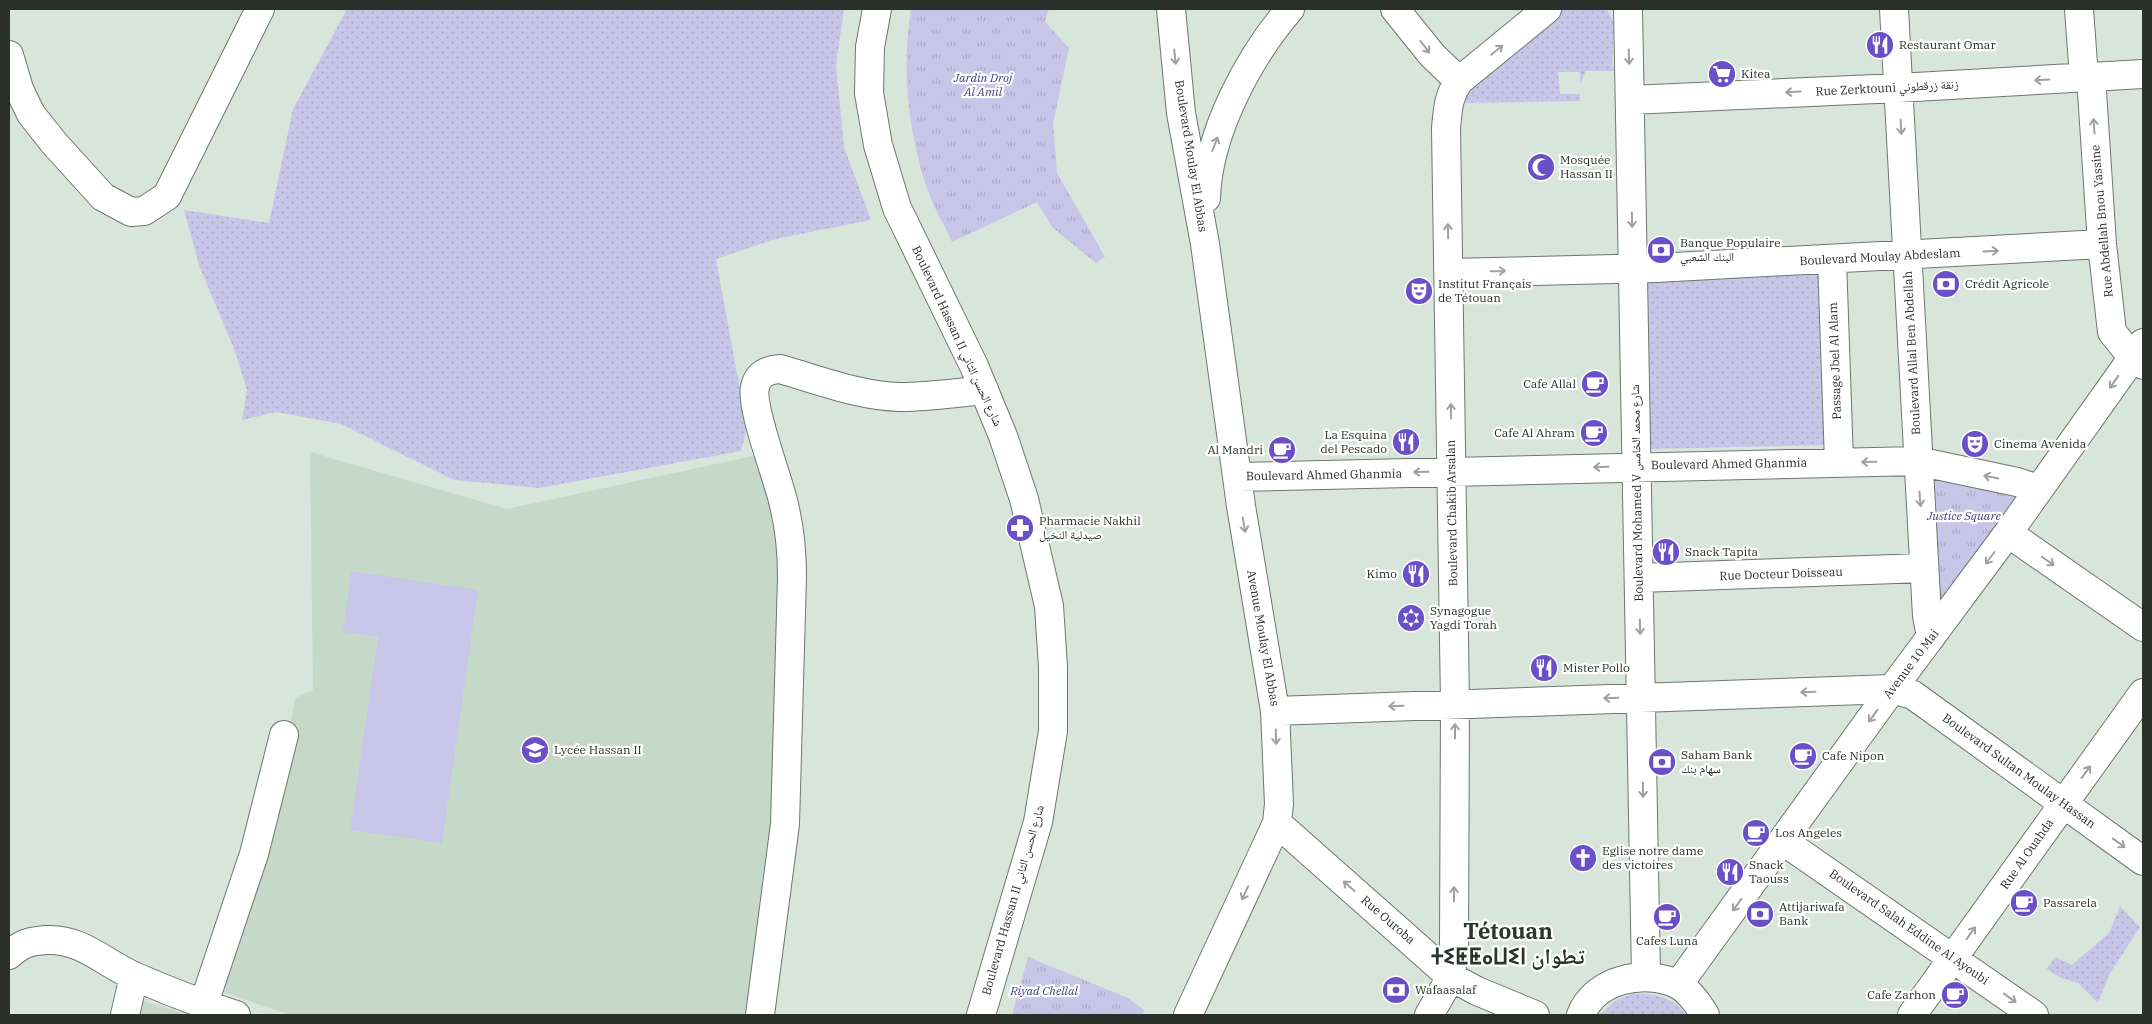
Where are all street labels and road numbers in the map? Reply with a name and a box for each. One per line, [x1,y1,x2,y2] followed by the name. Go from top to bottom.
[1815,76,1959,102] street label: Rue Zerktouni زنقة زرقطوني
[1172,79,1211,233] street label: Boulevard Moulay El Abbas
[2087,144,2116,298] street label: Rue Abdellah Bnou Yassine
[906,243,1006,430] street label: Boulevard Hassan II شارع الحسن الثاني
[1799,245,1961,268] street label: Boulevard Moulay Abdeslam
[1900,270,1923,435] street label: Boulevard Allal Ben Abdellah
[1825,302,1844,420] street label: Passage Jbel Al Alam
[1627,384,1647,602] street label: Boulevard Mohamed V شارع محمد الخامس
[1443,439,1460,587] street label: Boulevard Chakib Arsalan
[1651,455,1808,472] street label: Boulevard Ahmed Ghanmia
[1246,466,1403,483] street label: Boulevard Ahmed Ghanmia
[1719,564,1844,583] street label: Rue Docteur Doisseau
[1244,569,1283,707] street label: Avenue Moulay El Abbas
[1880,626,1942,701] street label: Avenue 10 Mai
[1940,710,2099,831] street label: Boulevard Sultan Moulay Hassan
[978,803,1050,998] street label: Boulevard Hassan II شارع الحسن الثاني
[1997,815,2057,892] street label: Rue Al Ouahda
[1827,866,1992,988] street label: Boulevard Salah Eddine Al Ayoubi
[1358,892,1419,947] street label: Rue Ouroba

